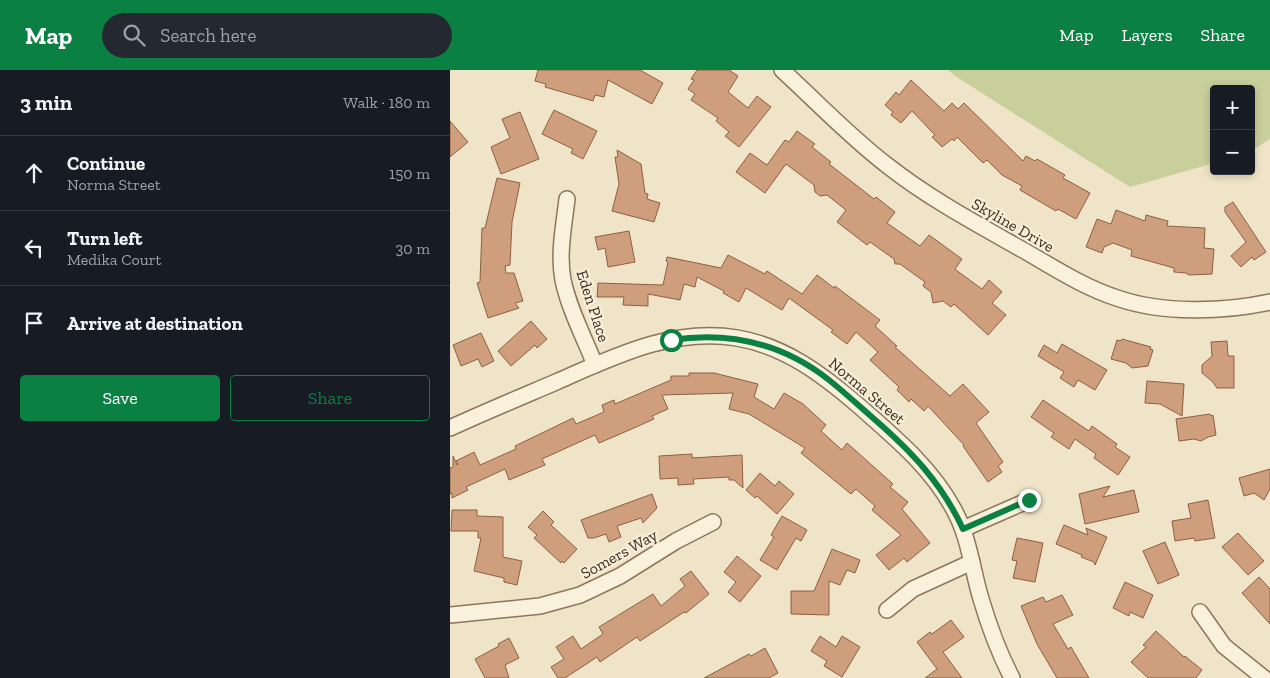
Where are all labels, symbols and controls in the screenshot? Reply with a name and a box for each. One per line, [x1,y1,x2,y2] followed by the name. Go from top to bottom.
[102,13,452,58] search box
[25,21,72,50] text: Map
[120,21,148,49] icon: search
[160,24,257,47] text: Search here
[1059,24,1094,46] text: Map
[1122,24,1173,46] text: Layers
[1201,24,1245,46] text: Share
[1210,85,1255,175] map controls
[1210,85,1255,130] button: +
[20,90,72,115] text: 3 min
[343,93,430,112] text: Walk · 180 m
[1210,130,1255,175] button: −
[67,152,145,175] text: Continue
[20,159,48,187] icon: ahead
[389,164,430,183] text: 150 m
[67,175,161,194] text: Norma Street
[969,194,1057,256] street label: Skyline Drive
[67,227,142,250] text: Turn left
[20,234,48,262] icon: left
[396,239,430,258] text: 30 m
[67,250,161,269] text: Medika Court
[572,268,614,344] street label: Eden Place
[20,309,48,337] icon: arrive
[67,312,243,335] text: Arrive at destination
[660,329,683,352] route start
[825,354,909,428] street label: Norma Street
[20,375,220,421] button: Save
[230,375,430,421] button: Share
[1018,489,1041,512] route end
[577,525,661,583] street label: Somers Way

